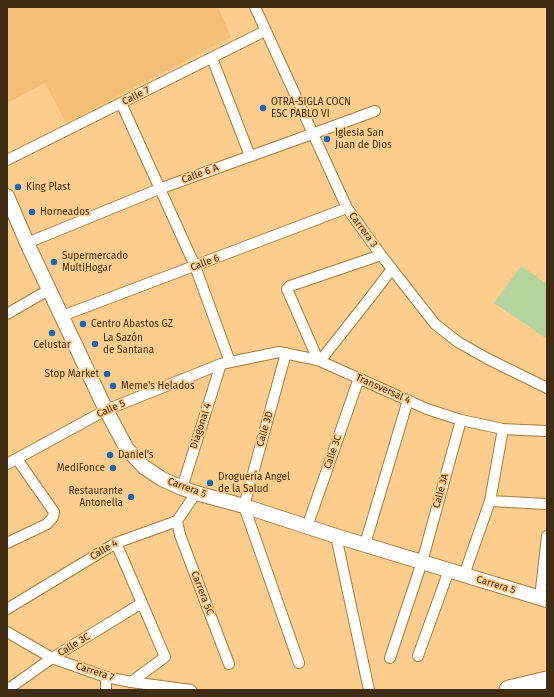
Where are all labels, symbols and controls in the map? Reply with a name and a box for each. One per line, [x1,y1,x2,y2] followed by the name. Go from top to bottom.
[120,84,152,108] street label: Calle 7
[271,96,351,120] place label: OTRA-SIGLA COCN ESC PABLO VI
[258,103,268,113] marker: OTRA-SIGLA COCN ESC PABLO VI
[335,127,392,150] place label: Iglesia San Juan de Dios
[322,134,332,144] marker: Iglesia San Juan de Dios
[180,162,220,186] street label: Calle 6 A
[26,181,71,193] place label: King Plast
[13,182,23,192] marker: King Plast
[40,206,90,218] place label: Horneados
[27,207,37,217] marker: Horneados
[346,210,380,250] street label: Carrera 3
[62,250,128,274] place label: Supermercado MultiHogar
[189,252,221,274] street label: Calle 6
[49,257,59,267] marker: Supermercado MultiHogar
[91,318,173,330] place label: Centro Abastos GZ
[78,319,88,329] marker: Centro Abastos GZ
[47,328,57,338] marker: Celustar
[103,332,154,356] place label: La Sazón de Santana
[33,339,71,351] place label: Celustar
[90,339,100,349] marker: La Sazón de Santana
[44,368,99,380] place label: Stop Market
[102,369,112,379] marker: Stop Market
[354,372,412,406] street label: Transversal 4
[121,380,195,392] place label: Meme's Helados
[108,381,118,391] marker: Meme's Helados
[95,397,127,421] street label: Calle 5
[188,402,214,450] street label: Diagonal 4
[254,410,276,448] street label: Calle 3D
[322,433,344,471] street label: Calle 3C
[118,449,153,461] place label: Daniel's
[105,450,115,460] marker: Daniel's
[57,462,105,474] place label: MediFonce
[108,463,118,473] marker: MediFonce
[218,471,290,494] place label: Droguería Angel de la Salud
[431,472,451,510] street label: Calle 3A
[166,475,208,501] street label: Carrera 5
[205,478,215,488] marker: Droguería Angel de la Salud
[68,485,123,508] place label: Restaurante Antonella
[126,492,136,502] marker: Restaurante Antonella
[88,537,120,563] street label: Calle 4
[188,569,216,617] street label: Carrera 5C
[475,573,517,597] street label: Carrera 5
[56,631,92,659] street label: Calle 3C
[74,660,116,684] street label: Carrera 7

